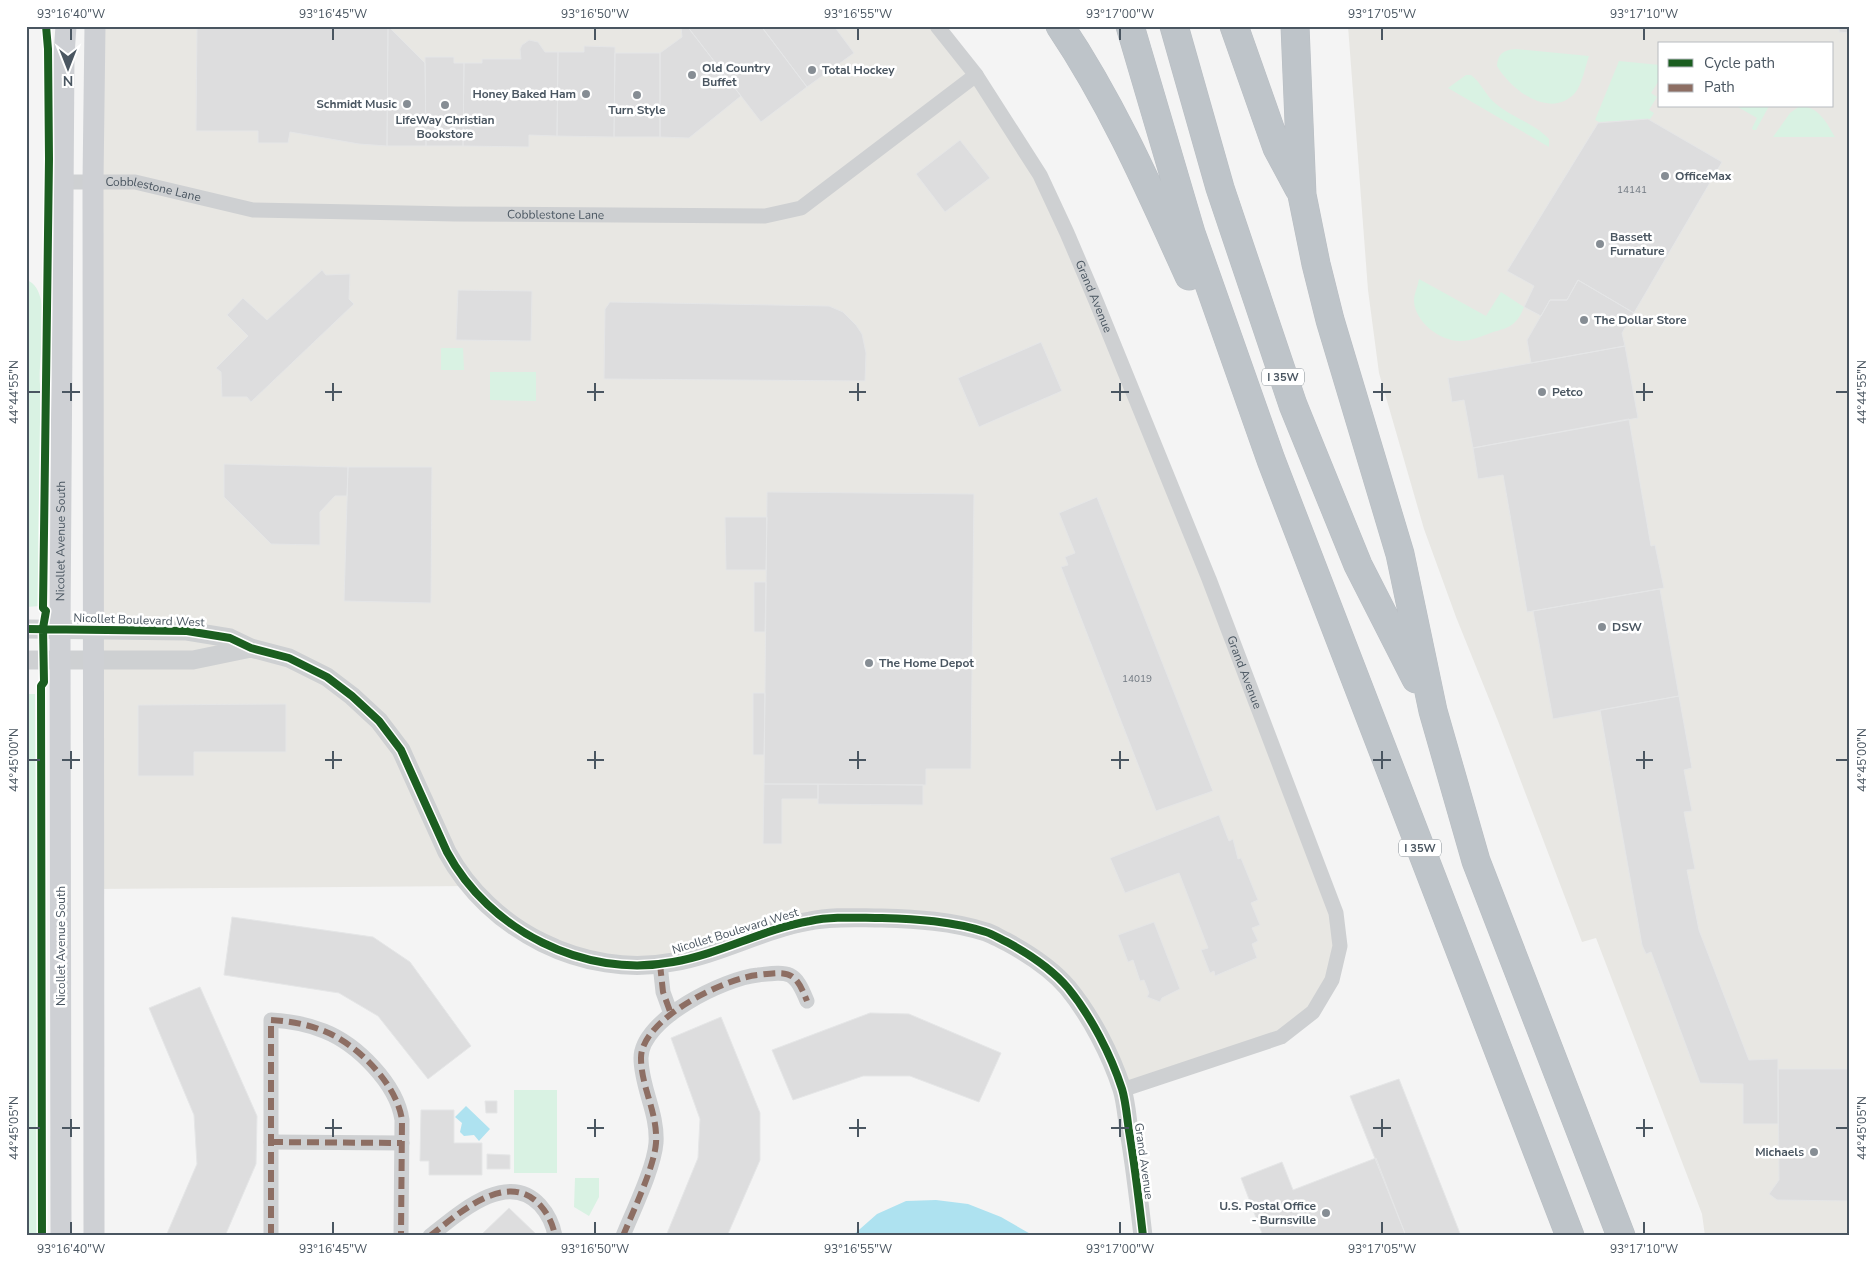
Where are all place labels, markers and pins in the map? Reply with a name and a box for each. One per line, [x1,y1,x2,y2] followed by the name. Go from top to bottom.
[702,60,771,90] place label: Old Country Buffet
[822,62,895,78] place label: Total Hockey
[806,64,818,76] marker: Total Hockey
[686,69,698,81] marker: Old Country Buffet
[472,86,576,102] place label: Honey Baked Ham
[580,88,592,100] marker: Honey Baked Ham
[631,89,643,101] marker: Turn Style
[316,96,397,112] place label: Schmidt Music
[401,98,413,110] marker: Schmidt Music
[439,99,451,111] marker: LifeWay Christian Bookstore
[608,102,666,118] place label: Turn Style
[395,112,495,142] place label: LifeWay Christian Bookstore
[1675,168,1732,184] place label: OfficeMax
[1659,170,1671,182] marker: OfficeMax
[1610,229,1665,259] place label: Bassett Furnature
[1594,238,1606,250] marker: Bassett Furnature
[1594,312,1687,328] place label: The Dollar Store
[1578,314,1590,326] marker: The Dollar Store
[1552,384,1583,400] place label: Petco
[1536,386,1548,398] marker: Petco
[1612,619,1643,635] place label: DSW
[1596,621,1608,633] marker: DSW
[879,655,974,671] place label: The Home Depot
[863,657,875,669] marker: The Home Depot
[1755,1144,1804,1160] place label: Michaels
[1808,1146,1820,1158] marker: Michaels
[1219,1198,1316,1228] place label: U.S. Postal Office - Burnsville
[1320,1207,1332,1219] marker: U.S. Postal Office - Burnsville

